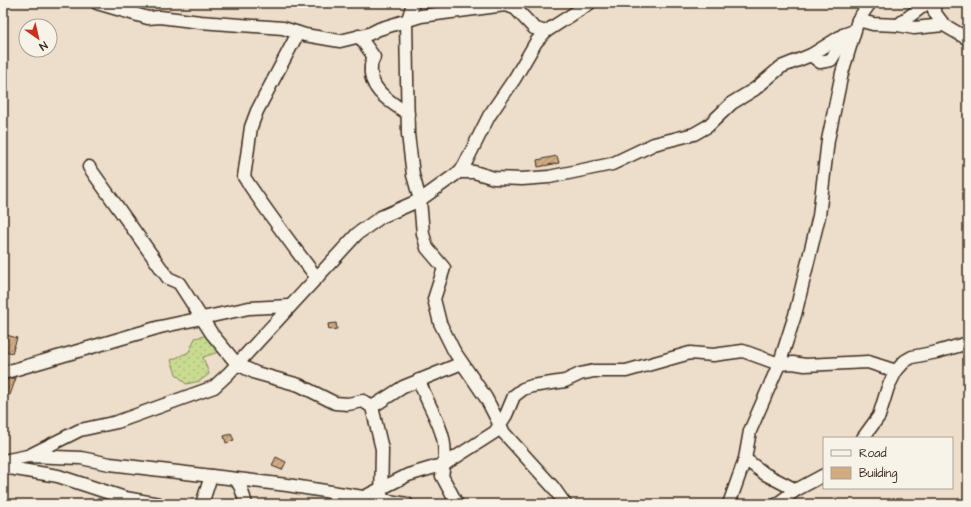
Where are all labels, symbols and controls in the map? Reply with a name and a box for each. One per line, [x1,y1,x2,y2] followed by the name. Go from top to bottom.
[18,18,58,58] north arrow
[36,38,50,54] text: N
[823,437,953,489] legend
[859,445,887,462] text: Road
[859,465,897,483] text: Building

